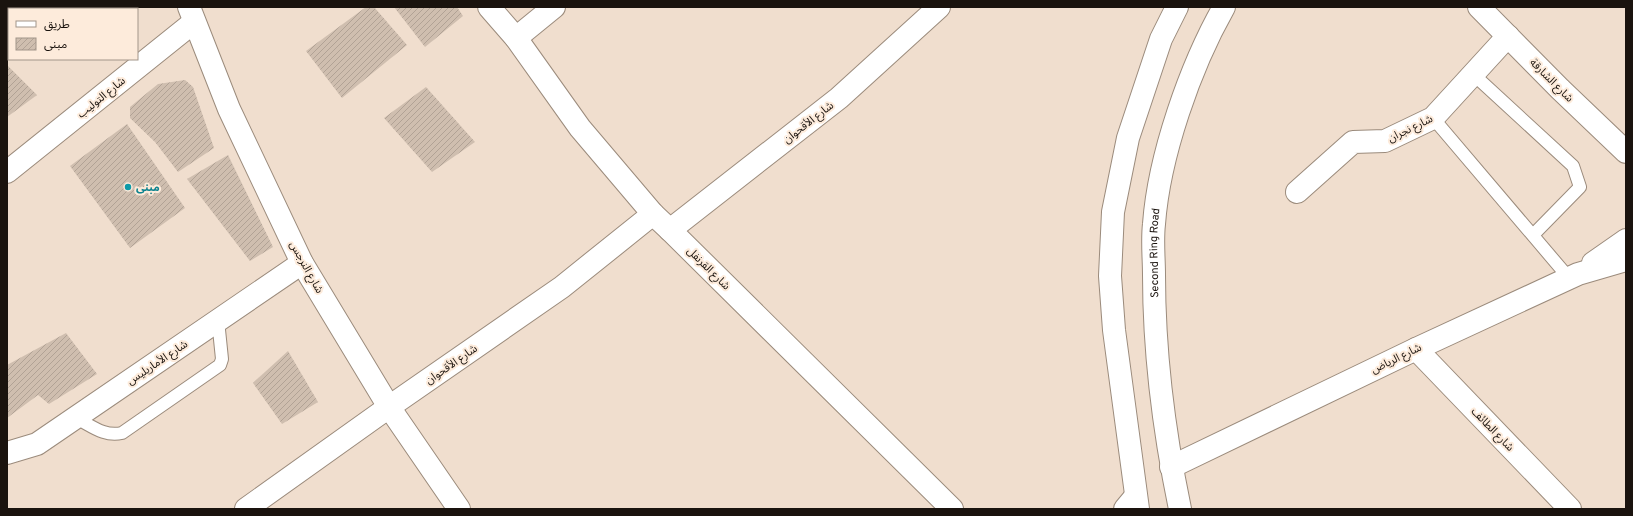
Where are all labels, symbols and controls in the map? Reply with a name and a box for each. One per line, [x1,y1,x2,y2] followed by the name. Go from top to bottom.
[8,8,138,60] legend
[44,17,70,33] text: طريق
[44,37,67,53] text: مبنى
[1527,56,1576,106] street label: شارع الشارقة
[75,74,129,121] street label: شارع التوليب
[781,98,837,147] street label: شارع الأقحوان
[1386,112,1436,146] street label: شارع نجران
[136,181,160,195] place label: مبنى
[123,182,133,192] marker: مبنى
[1147,207,1164,298] street label: Second Ring Road
[286,239,326,296] street label: شارع النرجس
[684,244,733,294] street label: شارع القرنفل
[124,337,191,388] street label: شارع الأماريليس
[1369,341,1424,377] street label: شارع الرياض
[423,342,481,388] street label: شارع الأقحوان
[1468,405,1517,455] street label: شارع الطائف

